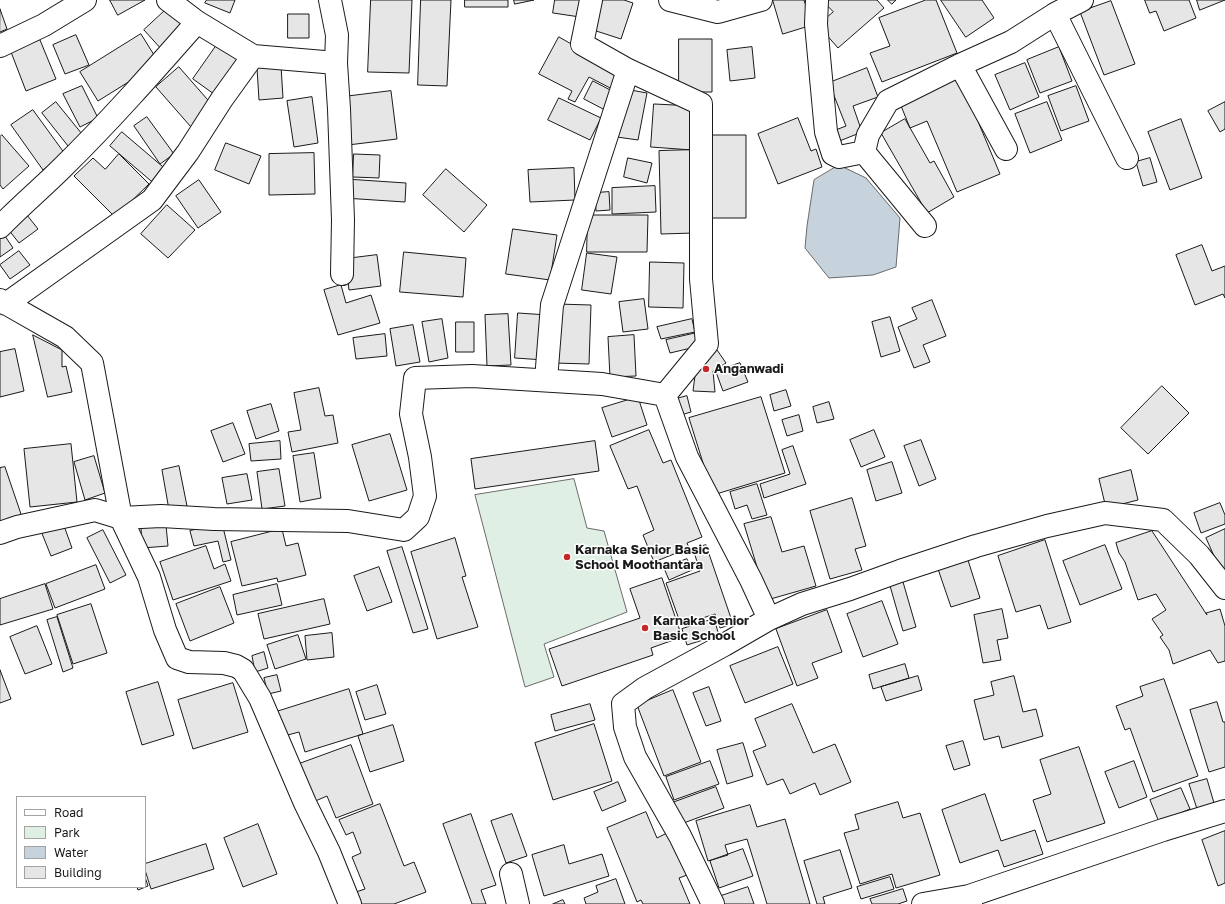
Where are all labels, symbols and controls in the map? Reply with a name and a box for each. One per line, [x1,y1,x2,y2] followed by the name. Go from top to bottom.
[714,361,784,377] place label: Anganwadi
[701,364,711,374] marker: Anganwadi
[575,542,709,573] place label: Karnaka Senior Basic School Moothantara
[562,552,572,562] marker: Karnaka Senior Basic School Moothantara
[653,613,749,644] place label: Karnaka Senior Basic School
[640,623,650,633] marker: Karnaka Senior Basic School
[16,796,146,888] legend
[54,805,83,820] text: Road
[54,825,80,840] text: Park
[54,845,88,860] text: Water
[54,865,102,880] text: Building

